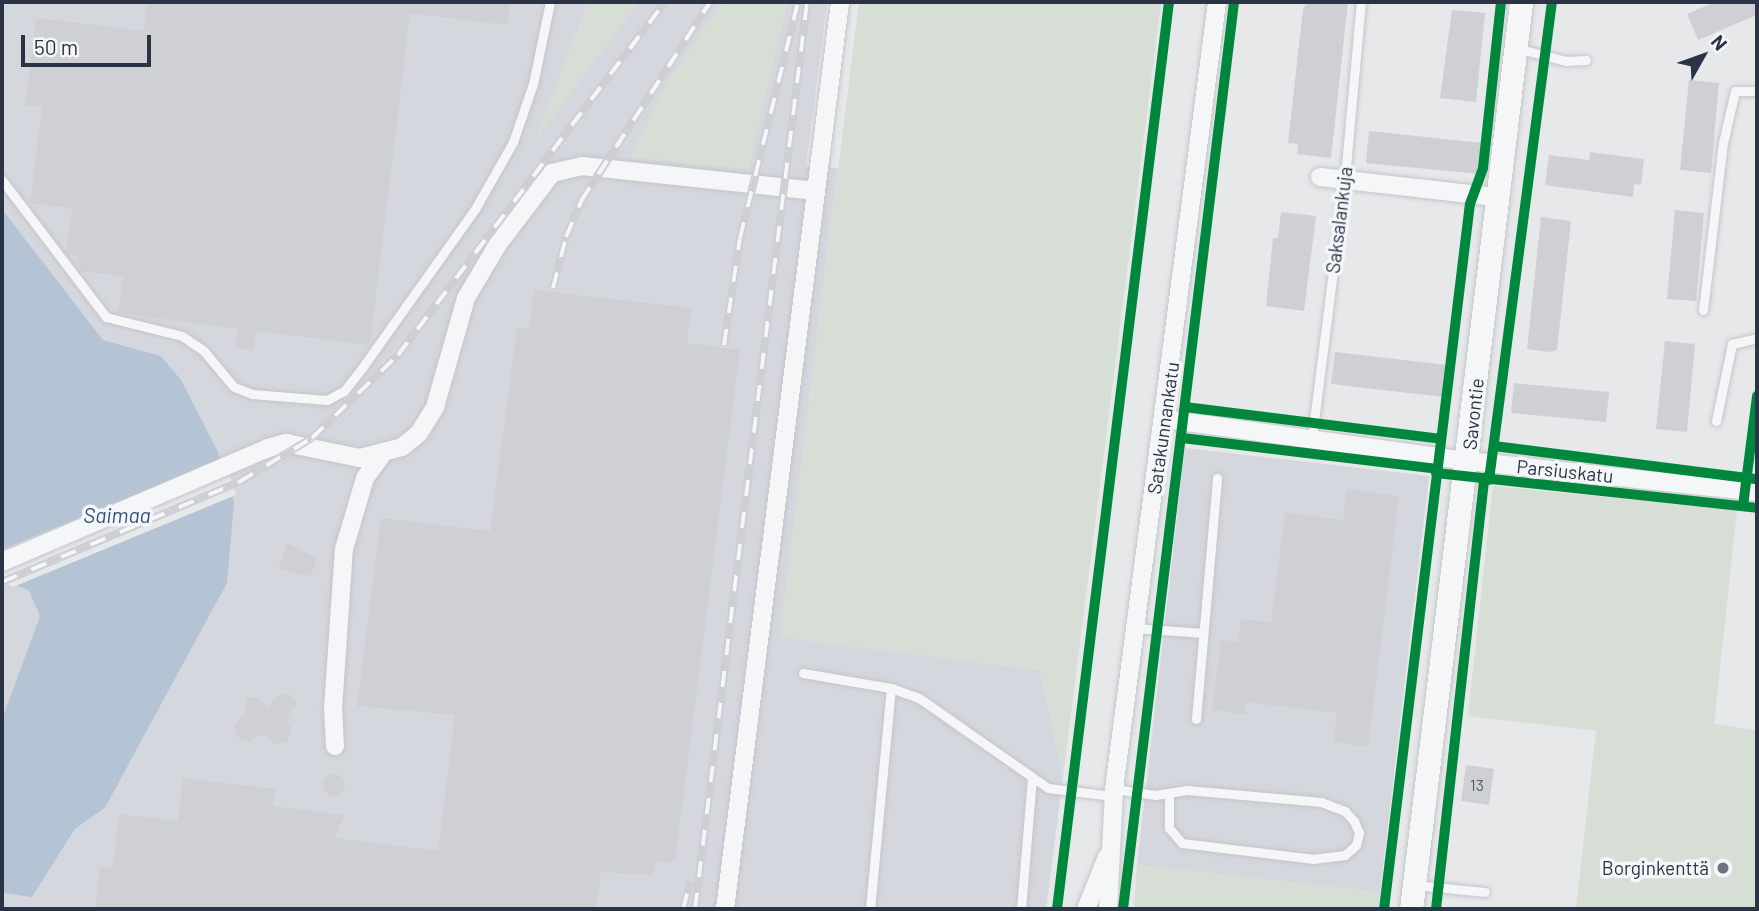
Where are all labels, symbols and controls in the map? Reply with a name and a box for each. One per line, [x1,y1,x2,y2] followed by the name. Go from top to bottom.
[24,21,154,65] scale bar
[1668,21,1738,91] north arrow
[1707,30,1732,54] text: N
[34,34,78,59] text: 50 m
[1321,165,1357,275] street label: Saksalankuja
[1142,360,1184,496] street label: Satakunnankatu
[1458,377,1488,451] street label: Savontie
[1516,455,1614,487] street label: Parsiuskatu
[83,502,151,528] water label: Saimaa
[1470,775,1484,795] house number: 13
[1602,857,1709,879] place label: Borginkenttä
[1715,860,1731,876] marker: Borginkenttä

